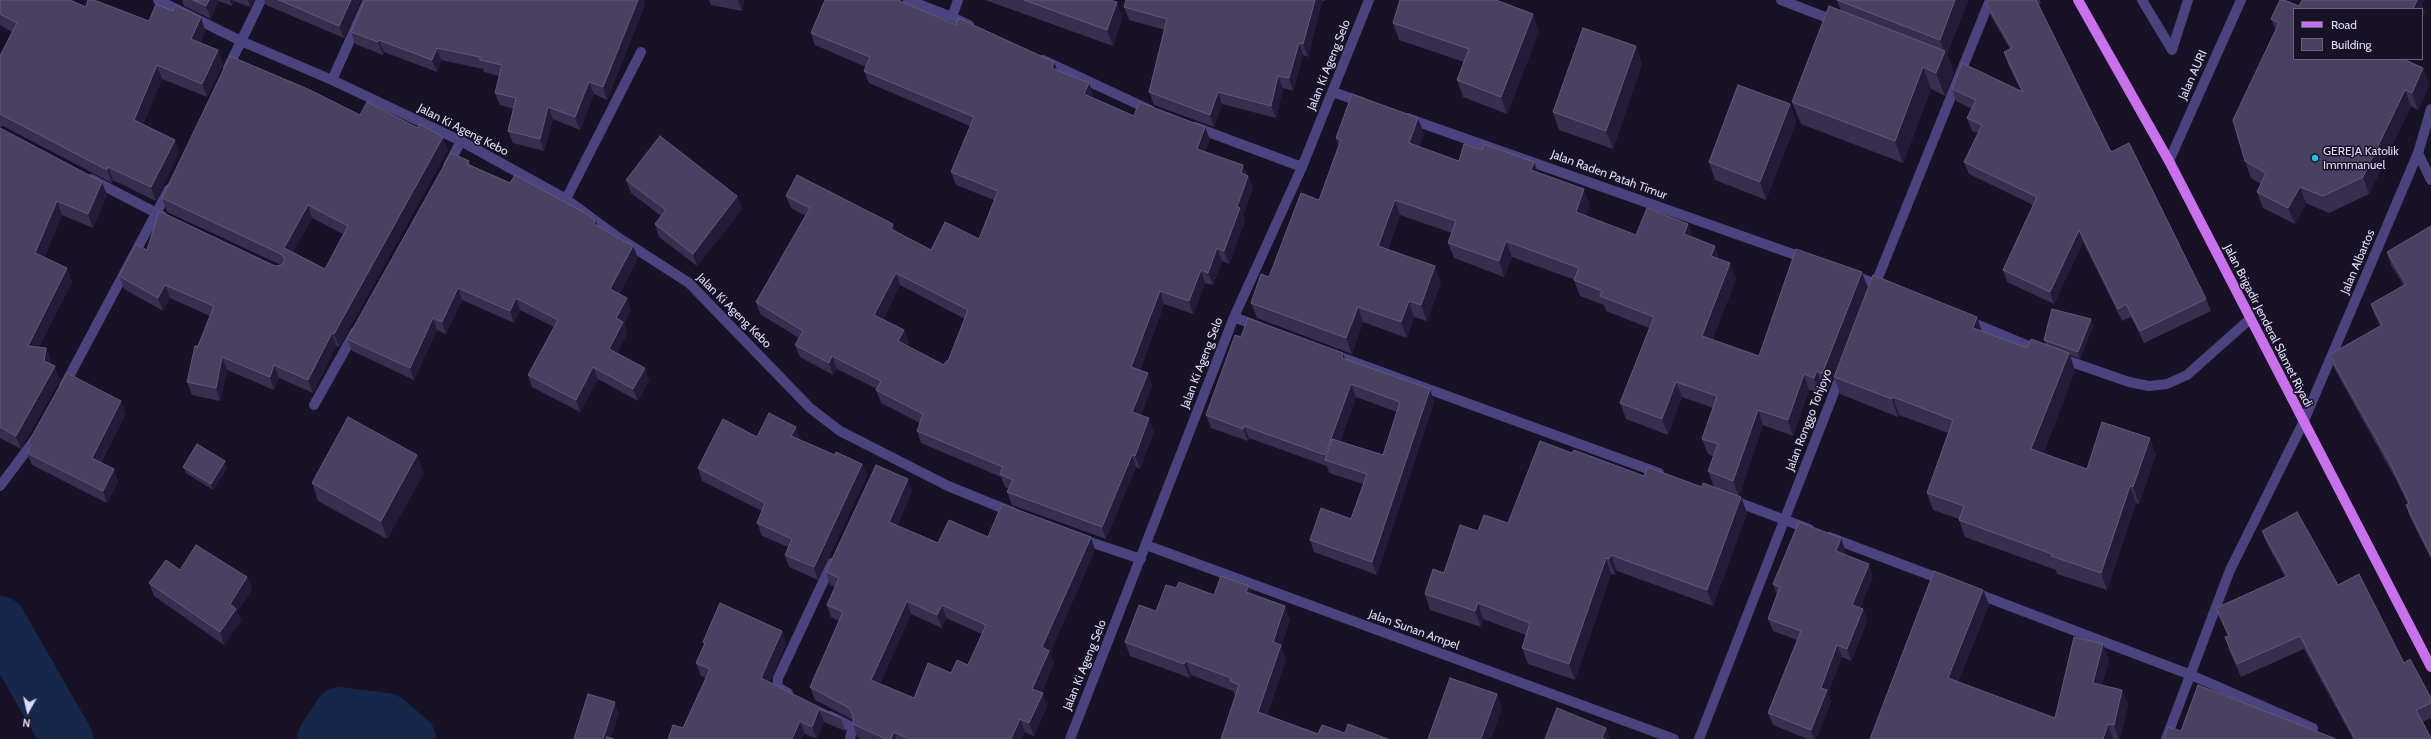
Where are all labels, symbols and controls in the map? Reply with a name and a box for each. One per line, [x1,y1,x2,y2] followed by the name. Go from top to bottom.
[2293,8,2423,60] legend
[2331,17,2357,32] text: Road
[1304,18,1354,112] street label: Jalan Ki Ageng Selo
[2331,37,2372,52] text: Building
[2176,48,2210,102] street label: Jalan AURI
[415,101,511,159] street label: Jalan Ki Ageng Kebo
[2323,144,2399,172] place label: GEREJA Katolik Immmanuel
[1549,147,1669,203] street label: Jalan Raden Patah Timur
[2310,153,2320,163] marker: GEREJA Katolik Immmanuel
[2338,228,2378,296] street label: Jalan Albartos
[2221,242,2315,410] street label: Jalan Brigadir Jenderal Slamet Riyadi
[694,271,774,351] street label: Jalan Ki Ageng Kebo
[1178,315,1226,411] street label: Jalan Ki Ageng Selo
[1783,367,1835,473] street label: Jalan Ronggo Tohjoyo
[1367,607,1461,653] street label: Jalan Sunan Ampel
[1060,618,1110,712] street label: Jalan Ki Ageng Selo
[8,691,48,731] north arrow
[22,715,31,730] text: N

